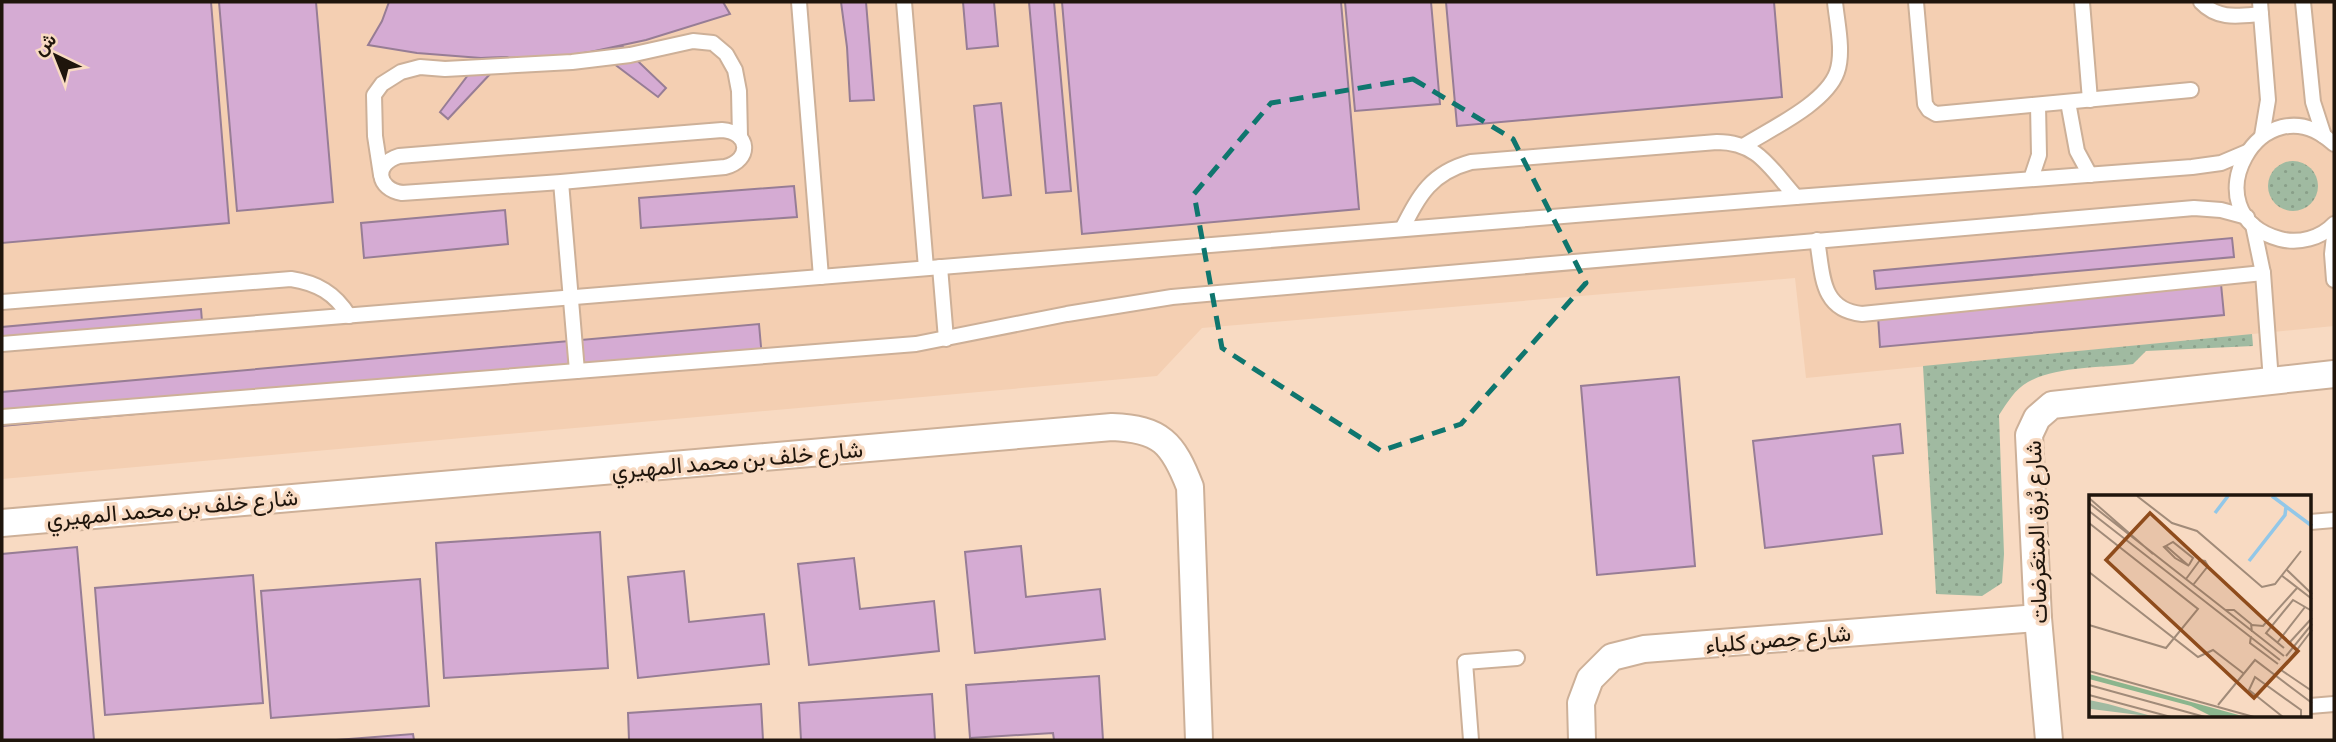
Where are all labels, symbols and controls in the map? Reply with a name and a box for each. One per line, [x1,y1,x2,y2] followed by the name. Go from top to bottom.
[21,21,91,91] north arrow
[29,28,62,61] text: ش
[610,436,864,490] street label: شارع خلف بن محمد المهيري
[2020,440,2055,624] street label: شارع بُرق المِتعَرضات
[45,484,299,538] street label: شارع خلف بن محمد المهيري
[2089,495,2312,718] inset map
[1704,620,1852,661] street label: شارع حِصن كلباء

